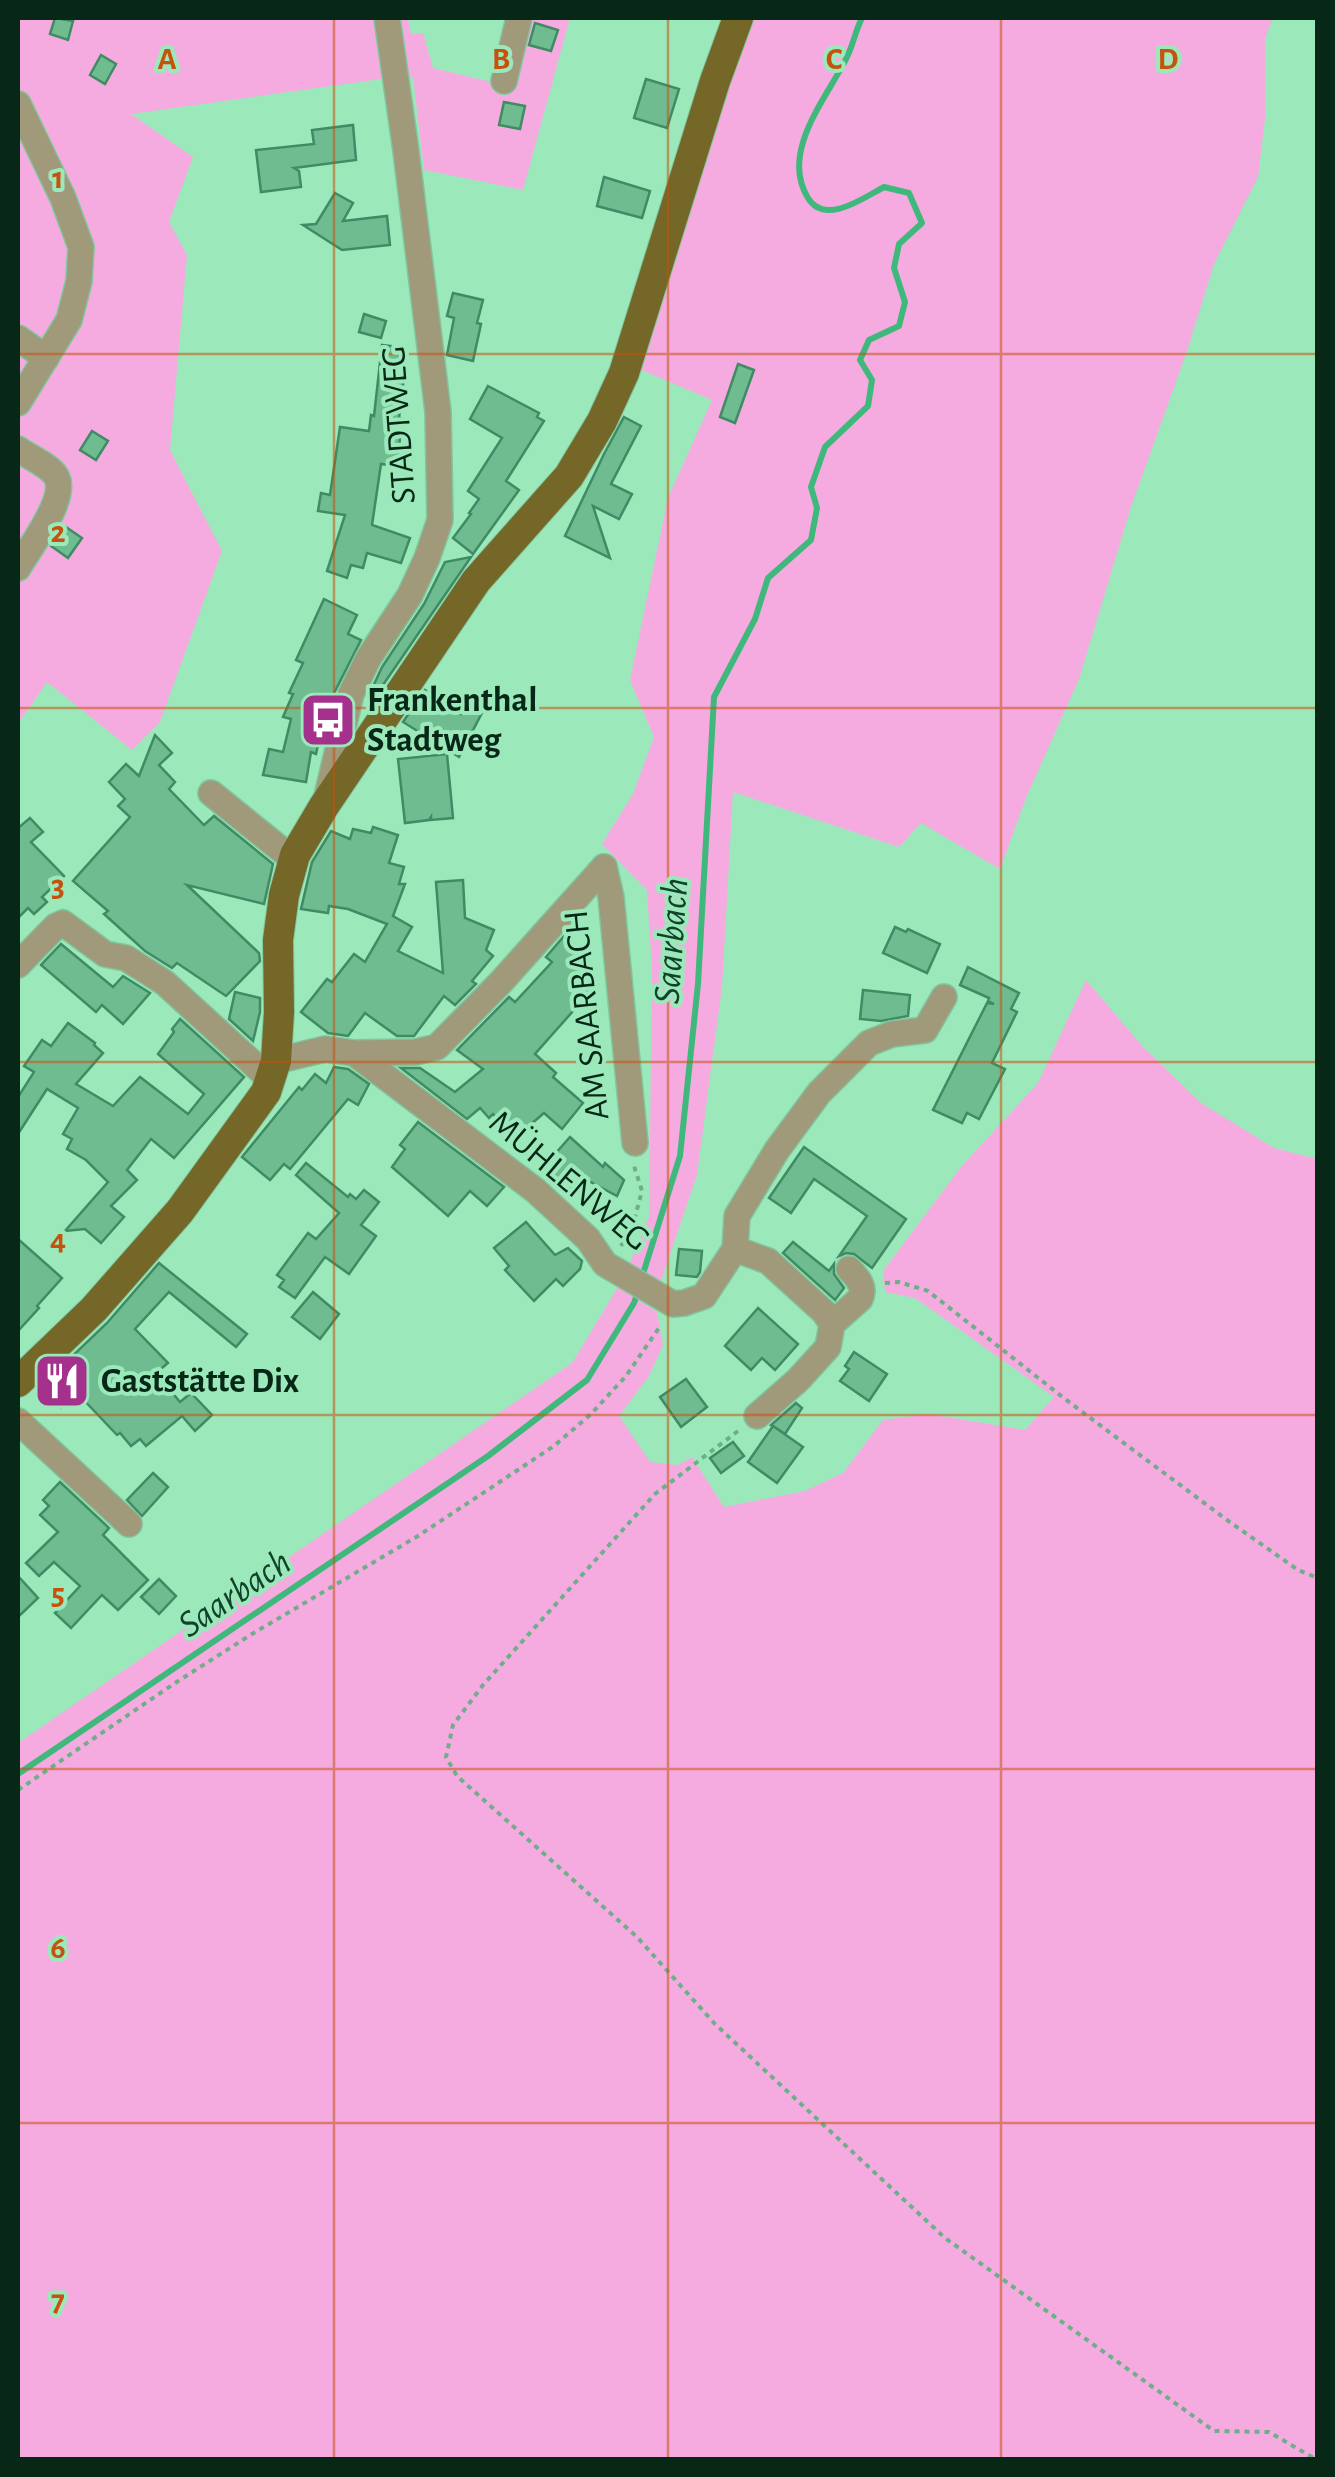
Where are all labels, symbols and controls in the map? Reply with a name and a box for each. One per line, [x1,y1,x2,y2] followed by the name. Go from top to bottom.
[157,43,177,75] text: A
[492,43,510,75] text: B
[826,43,843,75] text: C
[1158,43,1179,75] text: D
[52,162,64,194] text: 1
[376,345,422,505] street label: STADTWEG
[50,516,66,548] text: 2
[367,683,537,758] place label: Frankenthal Stadtweg
[298,690,358,750] bus stop icon: Frankenthal Stadtweg
[51,870,65,902] text: 3
[649,877,695,1005] water label: Saarbach
[559,908,615,1122] street label: AM SAARBACH
[482,1104,656,1258] street label: MÜHLENWEG
[50,1224,66,1256] text: 4
[32,1351,92,1411] restaurant icon: Gaststätte Dix
[101,1364,299,1399] place label: Gaststätte Dix
[172,1543,298,1645] water label: Saarbach
[51,1578,65,1610] text: 5
[50,1932,66,1964] text: 6
[51,2285,65,2317] text: 7

